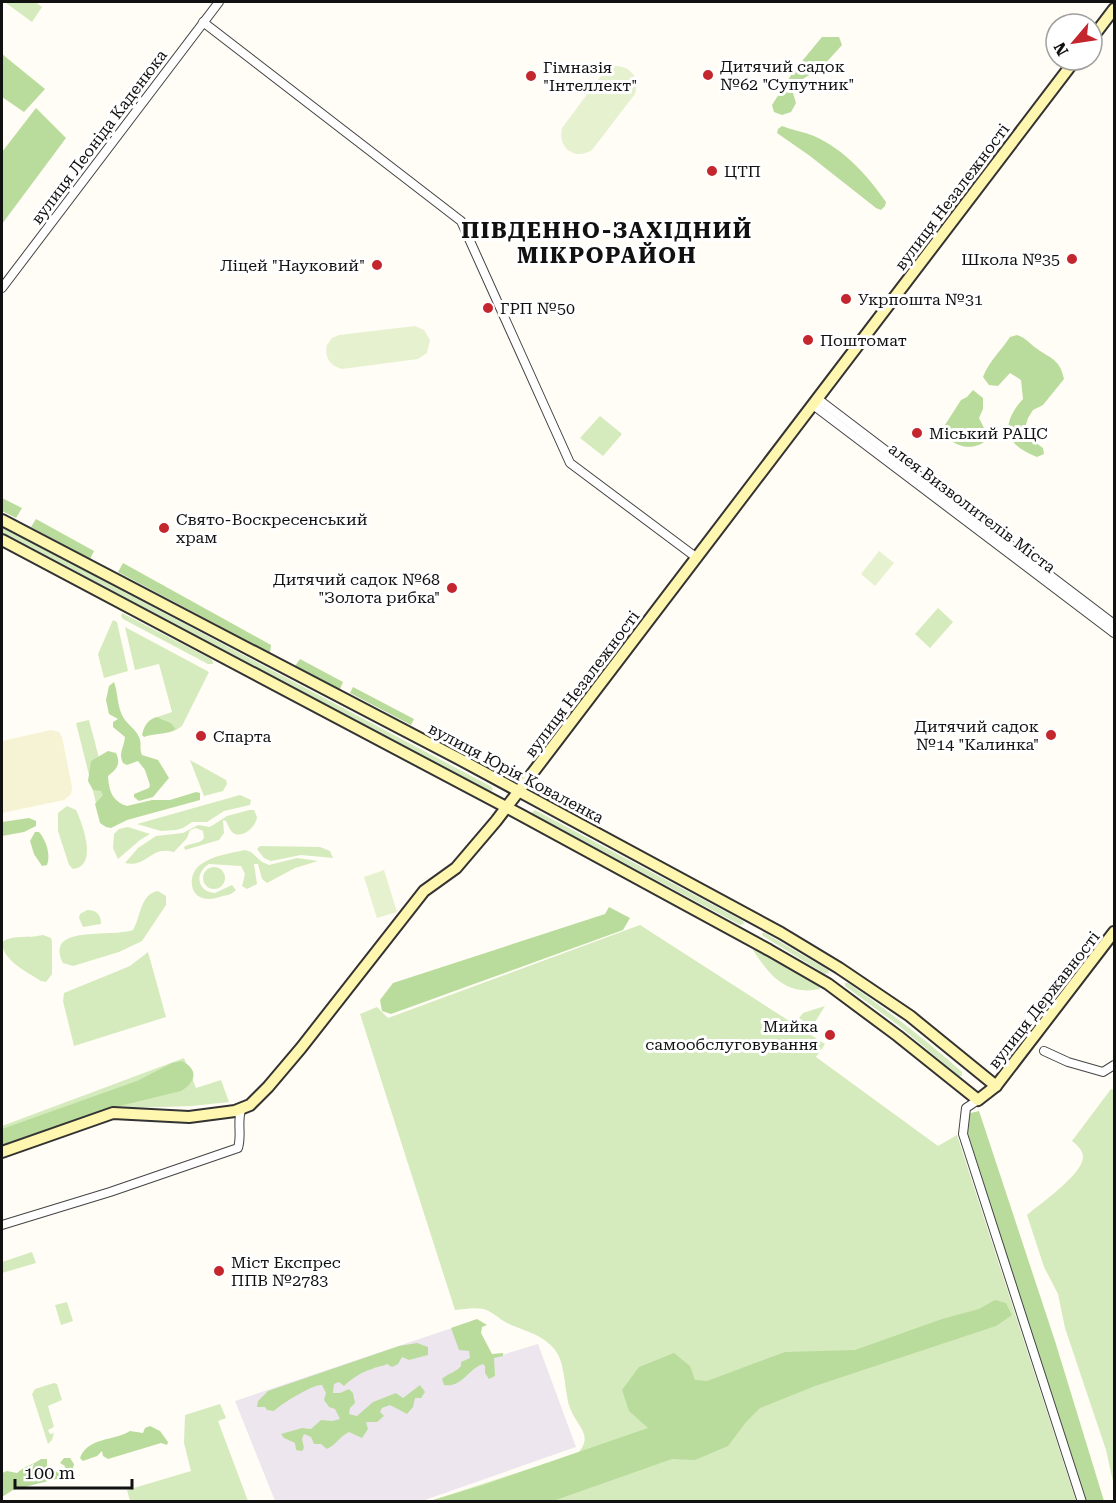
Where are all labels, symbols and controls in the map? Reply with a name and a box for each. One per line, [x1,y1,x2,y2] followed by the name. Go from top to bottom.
[1044,12,1104,72] north arrow
[1050,39,1073,59] text: N
[27,46,171,228] street label: вулиця Леоніда Каденюка
[720,57,854,94] place label: Дитячий садок №62 "Супутник"
[543,58,637,95] place label: Гімназія "Інтеллект"
[701,68,715,82] marker: Дитячий садок №62 "Супутник"
[524,69,538,83] marker: Гімназія "Інтеллект"
[891,120,1013,274] street label: вулиця Незалежності
[724,162,761,181] place label: ЦТП
[705,164,719,178] marker: ЦТП
[461,217,753,268] district label: ПІВДЕННО-ЗАХІДНИЙ МІКРОРАЙОН
[961,250,1060,269] place label: Школа №35
[1065,252,1079,266] marker: Школа №35
[220,256,365,275] place label: Ліцей "Науковий"
[370,258,384,272] marker: Ліцей "Науковий"
[858,290,983,309] place label: Укрпошта №31
[839,292,853,306] marker: Укрпошта №31
[500,299,575,318] place label: ГРП №50
[481,301,495,315] marker: ГРП №50
[820,331,907,350] place label: Поштомат
[801,333,815,347] marker: Поштомат
[929,424,1048,443] place label: Міський РАЦС
[910,426,924,440] marker: Міський РАЦС
[885,439,1059,577] street label: алея Визволителів Міста
[176,510,368,547] place label: Свято-Воскресенський храм
[157,521,171,535] marker: Свято-Воскресенський храм
[273,570,440,607] place label: Дитячий садок №68 "Золота рибка"
[445,581,459,595] marker: Дитячий садок №68 "Золота рибка"
[521,607,643,761] street label: вулиця Незалежності
[914,717,1039,754] place label: Дитячий садок №14 "Калинка"
[425,719,607,827] street label: вулиця Юрія Коваленка
[213,727,272,746] place label: Спарта
[1044,728,1058,742] marker: Дитячий садок №14 "Калинка"
[194,729,208,743] marker: Спарта
[984,927,1104,1073] street label: вулиця Державності
[645,1017,818,1054] place label: Мийка самообслуговування
[823,1028,837,1042] marker: Мийка самообслуговування
[231,1253,341,1290] place label: Міст Експрес ППВ №2783
[212,1264,226,1278] marker: Міст Експрес ППВ №2783
[15,1452,132,1490] scale bar
[24,1462,75,1483] text: 100 m

